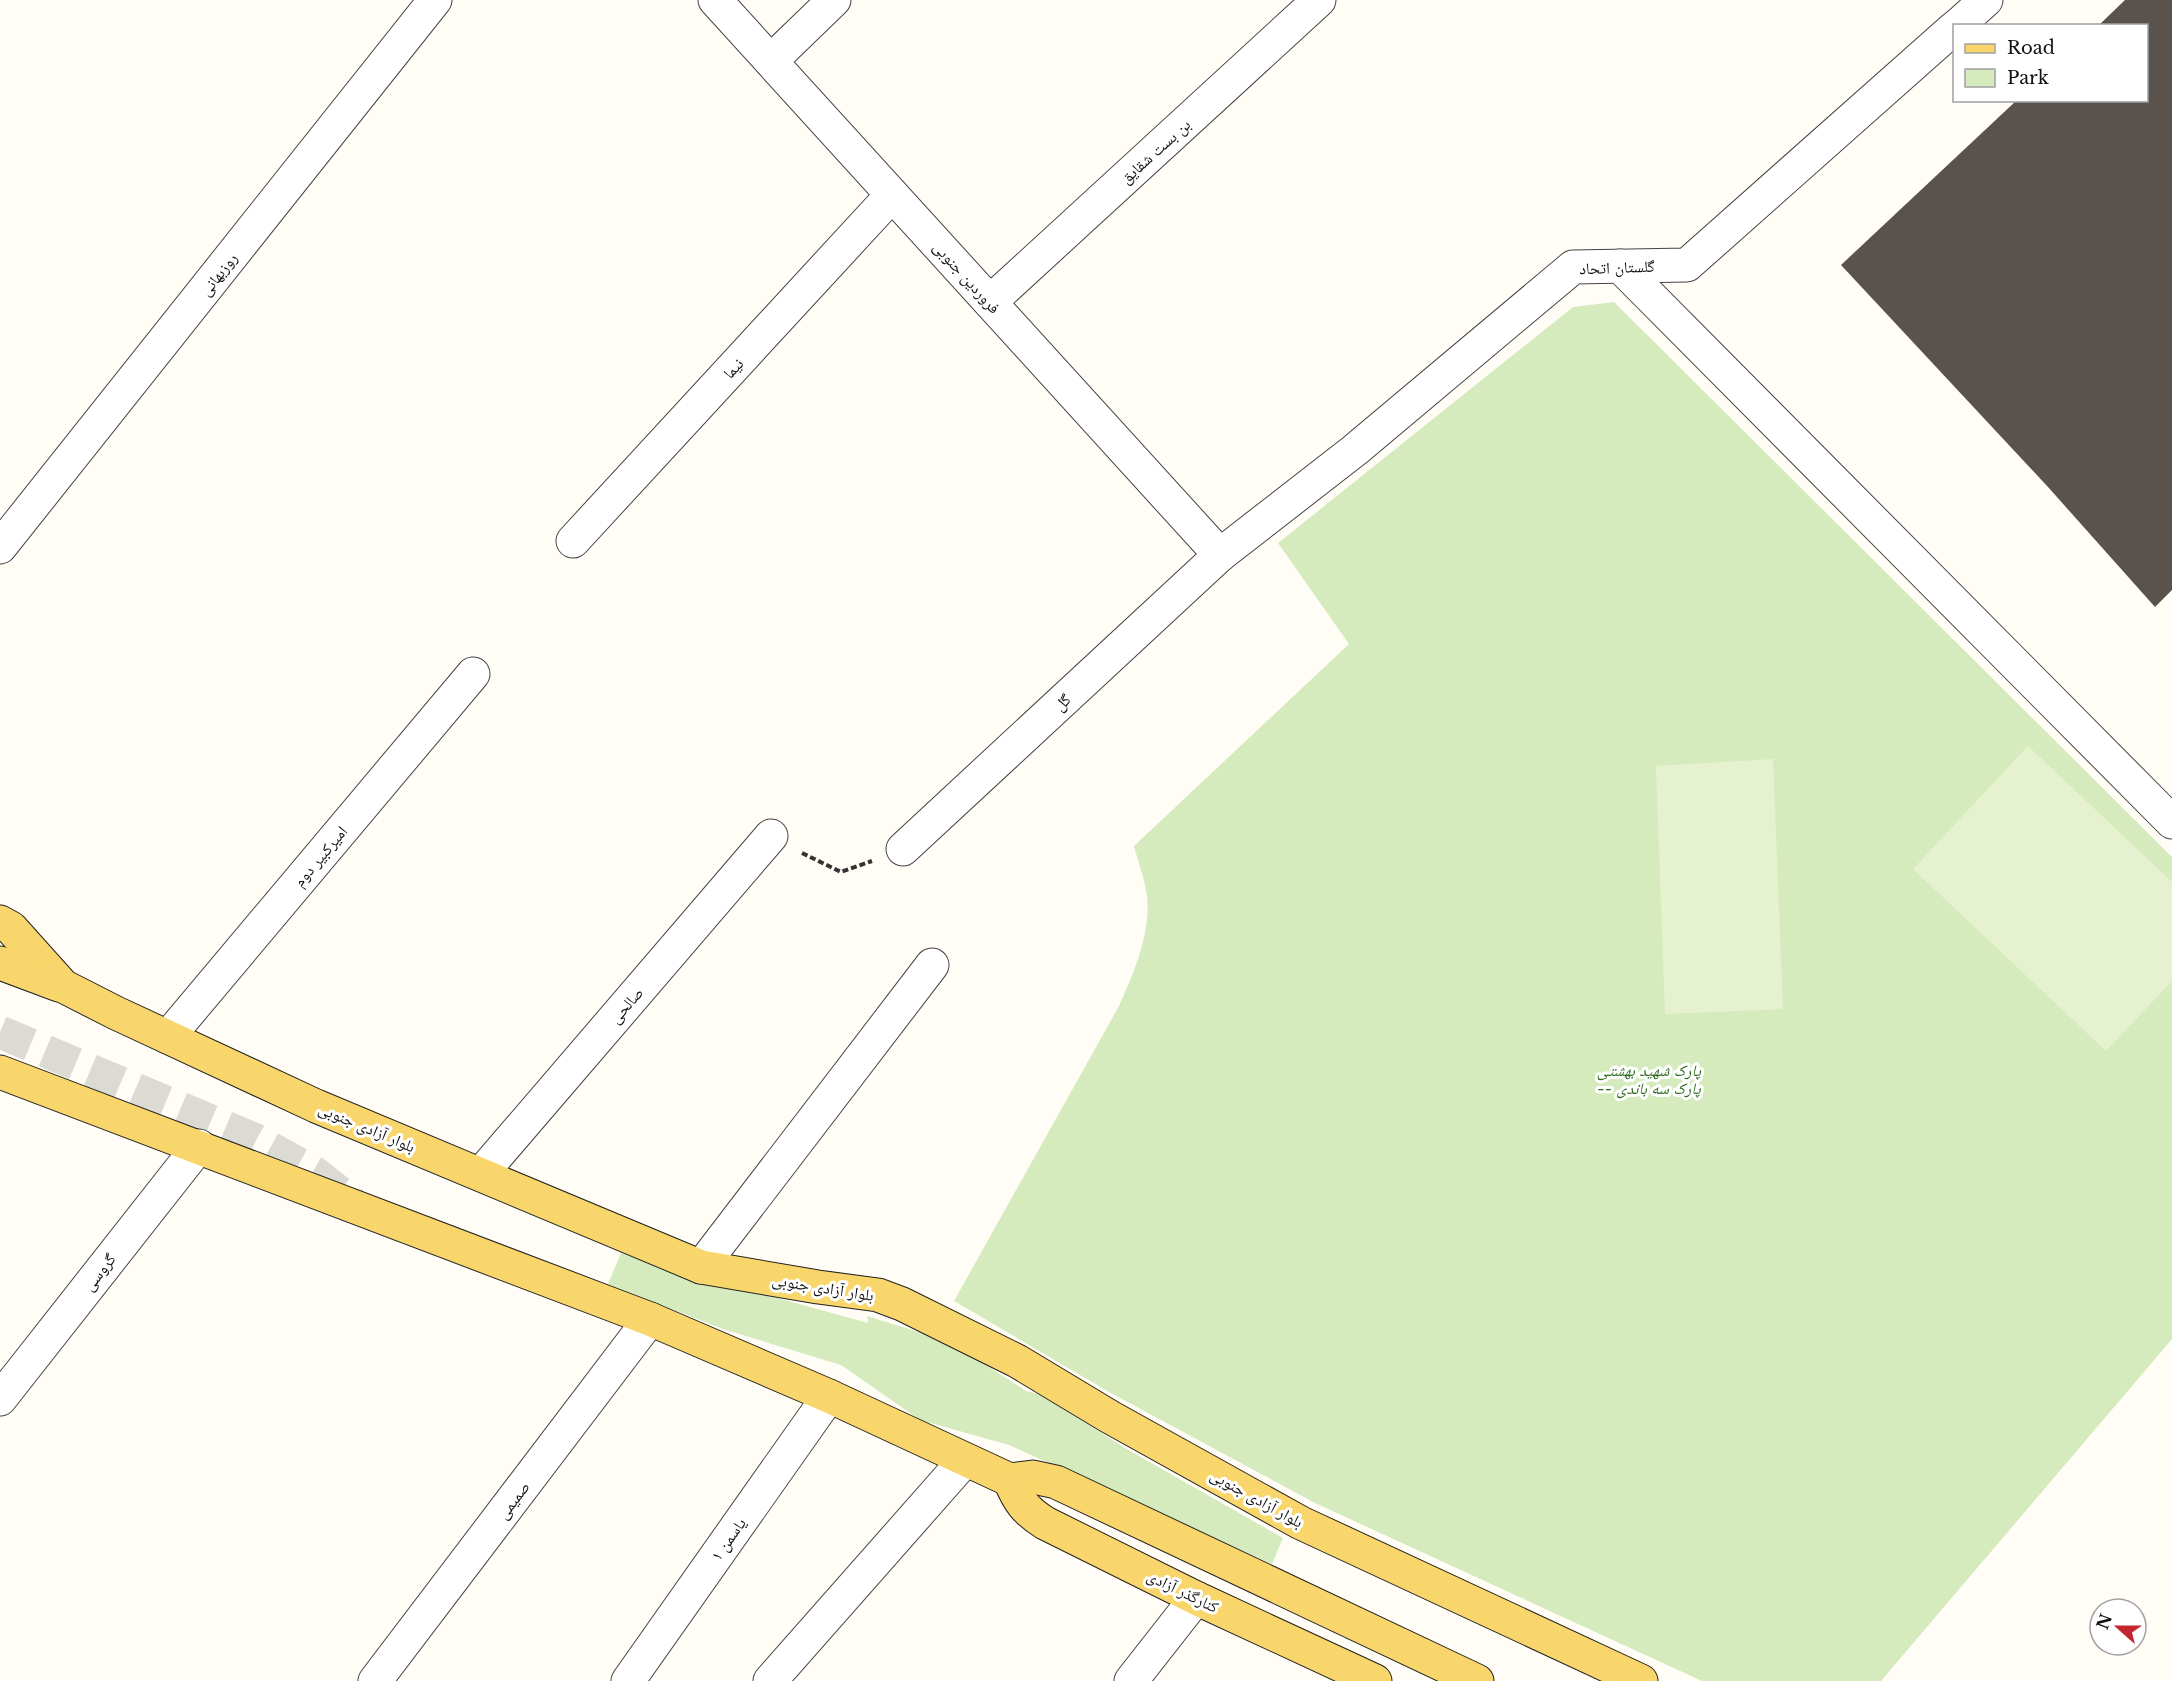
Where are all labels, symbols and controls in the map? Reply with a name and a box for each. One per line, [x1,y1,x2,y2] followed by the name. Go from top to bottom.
[1953,24,2148,102] legend
[2007,37,2055,59] text: Road
[2007,67,2049,89] text: Park
[1116,114,1195,188] street label: بن بست شقایق
[929,237,1005,318] street label: فروردین جنوبی
[195,248,242,300] street label: روزبهانی
[1579,256,1655,279] street label: گلستان اتحاد
[719,354,747,382] street label: نیما
[1049,689,1076,716] street label: گل
[289,821,352,891] street label: امیرکبیر دوم
[605,983,648,1028] street label: صالحی
[1597,1060,1701,1099] park label: پارک شهید بهشتی -- پارک سه باندی
[315,1098,418,1157] street label: بلوار آزادی جنوبی
[78,1249,121,1295] street label: گروسی
[770,1269,875,1306] street label: بلوار آزادی جنوبی
[1207,1464,1307,1533] street label: بلوار آزادی جنوبی
[492,1477,535,1524] street label: صمیمی
[706,1514,751,1565] street label: یاسمن ۱
[1144,1565,1222,1618] street label: کنارگذر آزادی
[2088,1597,2148,1657] north arrow
[2092,1611,2116,1632] text: N

